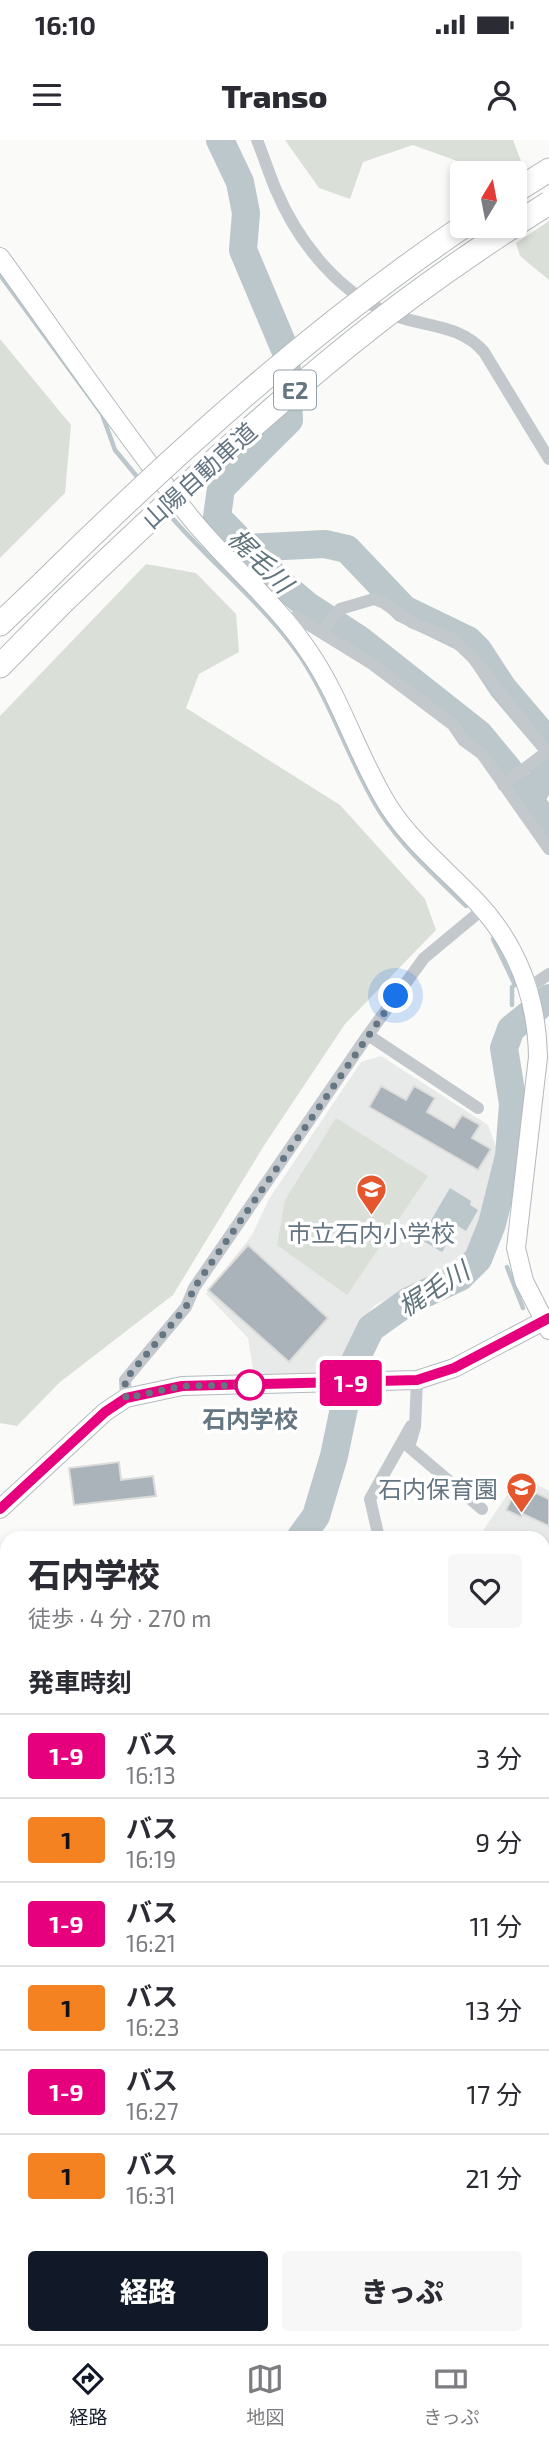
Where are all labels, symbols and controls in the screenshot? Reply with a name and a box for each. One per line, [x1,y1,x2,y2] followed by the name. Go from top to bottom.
[35,9,96,40] text: 16:10
[28,76,66,114] icon: menu
[221,76,328,114] text: Transo
[483,76,521,114] icon: person
[450,161,527,238] north arrow
[450,161,527,238] map controls
[274,370,316,410] road number: E2
[136,416,262,534] street label: 山陽自動車道
[222,521,302,601] water label: 梶毛川
[378,978,413,1013] your location
[354,1173,388,1217] school or university icon: 市立石内小学校
[287,1218,455,1247] place label: 市立石内小学校
[392,1253,477,1322] water label: 梶毛川
[311,1360,391,1406] line badge: 1-9
[334,1368,368,1397] text: 1-9
[235,1370,265,1400] marker: 石内学校
[202,1404,298,1433] place label: 石内学校
[504,1471,538,1515] school or university icon: 石内保育園
[378,1474,498,1503] place label: 石内保育園
[28,1554,160,1594] text: 石内学校
[448,1554,522,1628] button: heart
[28,1604,212,1632] text: 徒歩 · 4 分 · 270 m
[28,1666,132,1697] text: 発車時刻
[126,1728,178,1759] text: バス
[49,1741,84,1770] text: 1-9
[476,1742,522,1773] text: 3 分
[126,1761,176,1789] text: 16:13
[126,1812,178,1843] text: バス
[61,1825,72,1854] text: 1
[475,1826,522,1857] text: 9 分
[126,1845,176,1873] text: 16:19
[126,1896,178,1927] text: バス
[49,1909,84,1938] text: 1-9
[470,1910,522,1941] text: 11 分
[126,1929,176,1957] text: 16:21
[126,1980,178,2011] text: バス
[61,1993,72,2022] text: 1
[465,1994,522,2025] text: 13 分
[126,2013,179,2041] text: 16:23
[126,2064,178,2095] text: バス
[49,2077,84,2106] text: 1-9
[467,2078,522,2109] text: 17 分
[126,2097,178,2125] text: 16:27
[126,2148,178,2179] text: バス
[61,2161,72,2190] text: 1
[465,2162,522,2193] text: 21 分
[126,2181,176,2209] text: 16:31
[28,2251,268,2331] button: 経路
[282,2251,522,2331] button: きっぷ
[69,2360,107,2429] tab: 経路
[246,2360,284,2429] tab: 地図
[423,2360,480,2429] tab: きっぷ

